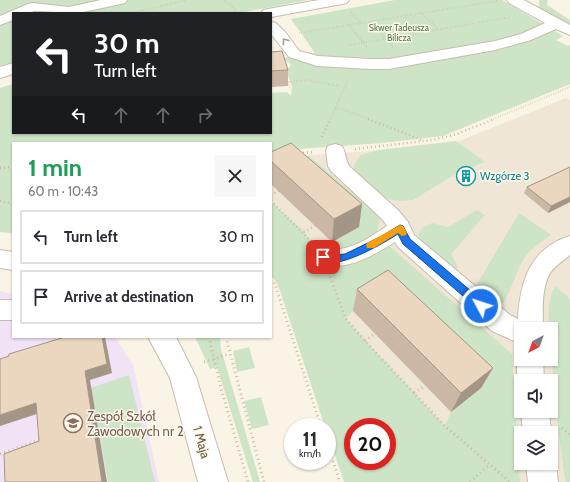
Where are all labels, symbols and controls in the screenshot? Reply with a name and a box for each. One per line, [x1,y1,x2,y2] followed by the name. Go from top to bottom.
[369,22,430,43] park label: Skwer Tadeusza Bilicza
[94,26,160,60] text: 30 m
[28,28,80,80] icon: left
[283,39,290,46] one-way arrow
[94,60,157,82] text: Turn left
[68,104,90,126] icon: left
[110,104,132,126] icon: ahead
[152,104,174,126] icon: ahead
[194,104,216,126] icon: right
[28,153,82,182] text: 1 min
[214,155,256,197] button: close
[455,165,477,187] building icon: Wzgórze 3
[480,169,530,183] place label: Wzgórze 3
[28,183,98,199] text: 60 m · 10:43
[30,226,52,248] icon: left
[64,228,118,246] text: Turn left
[219,228,254,246] text: 30 m
[306,240,340,274] pin
[312,246,334,268] icon: arrive
[460,285,502,327] position arrow
[30,286,52,308] icon: arrive
[64,288,194,306] text: Arrive at destination
[219,288,254,306] text: 30 m
[514,322,558,366] north arrow
[514,322,558,470] map controls
[514,374,558,418] button: sound
[87,408,184,439] place label: Zespół Szkół Zawodowych nr 2
[62,412,84,434] school or university icon: Zespół Szkół Zawodowych nr 2
[344,418,396,470] speed limit sign: 20
[189,424,214,461] street label: 1 Maja
[514,426,558,470] button: layers
[303,427,317,451] text: 11
[299,447,321,460] text: km/h

